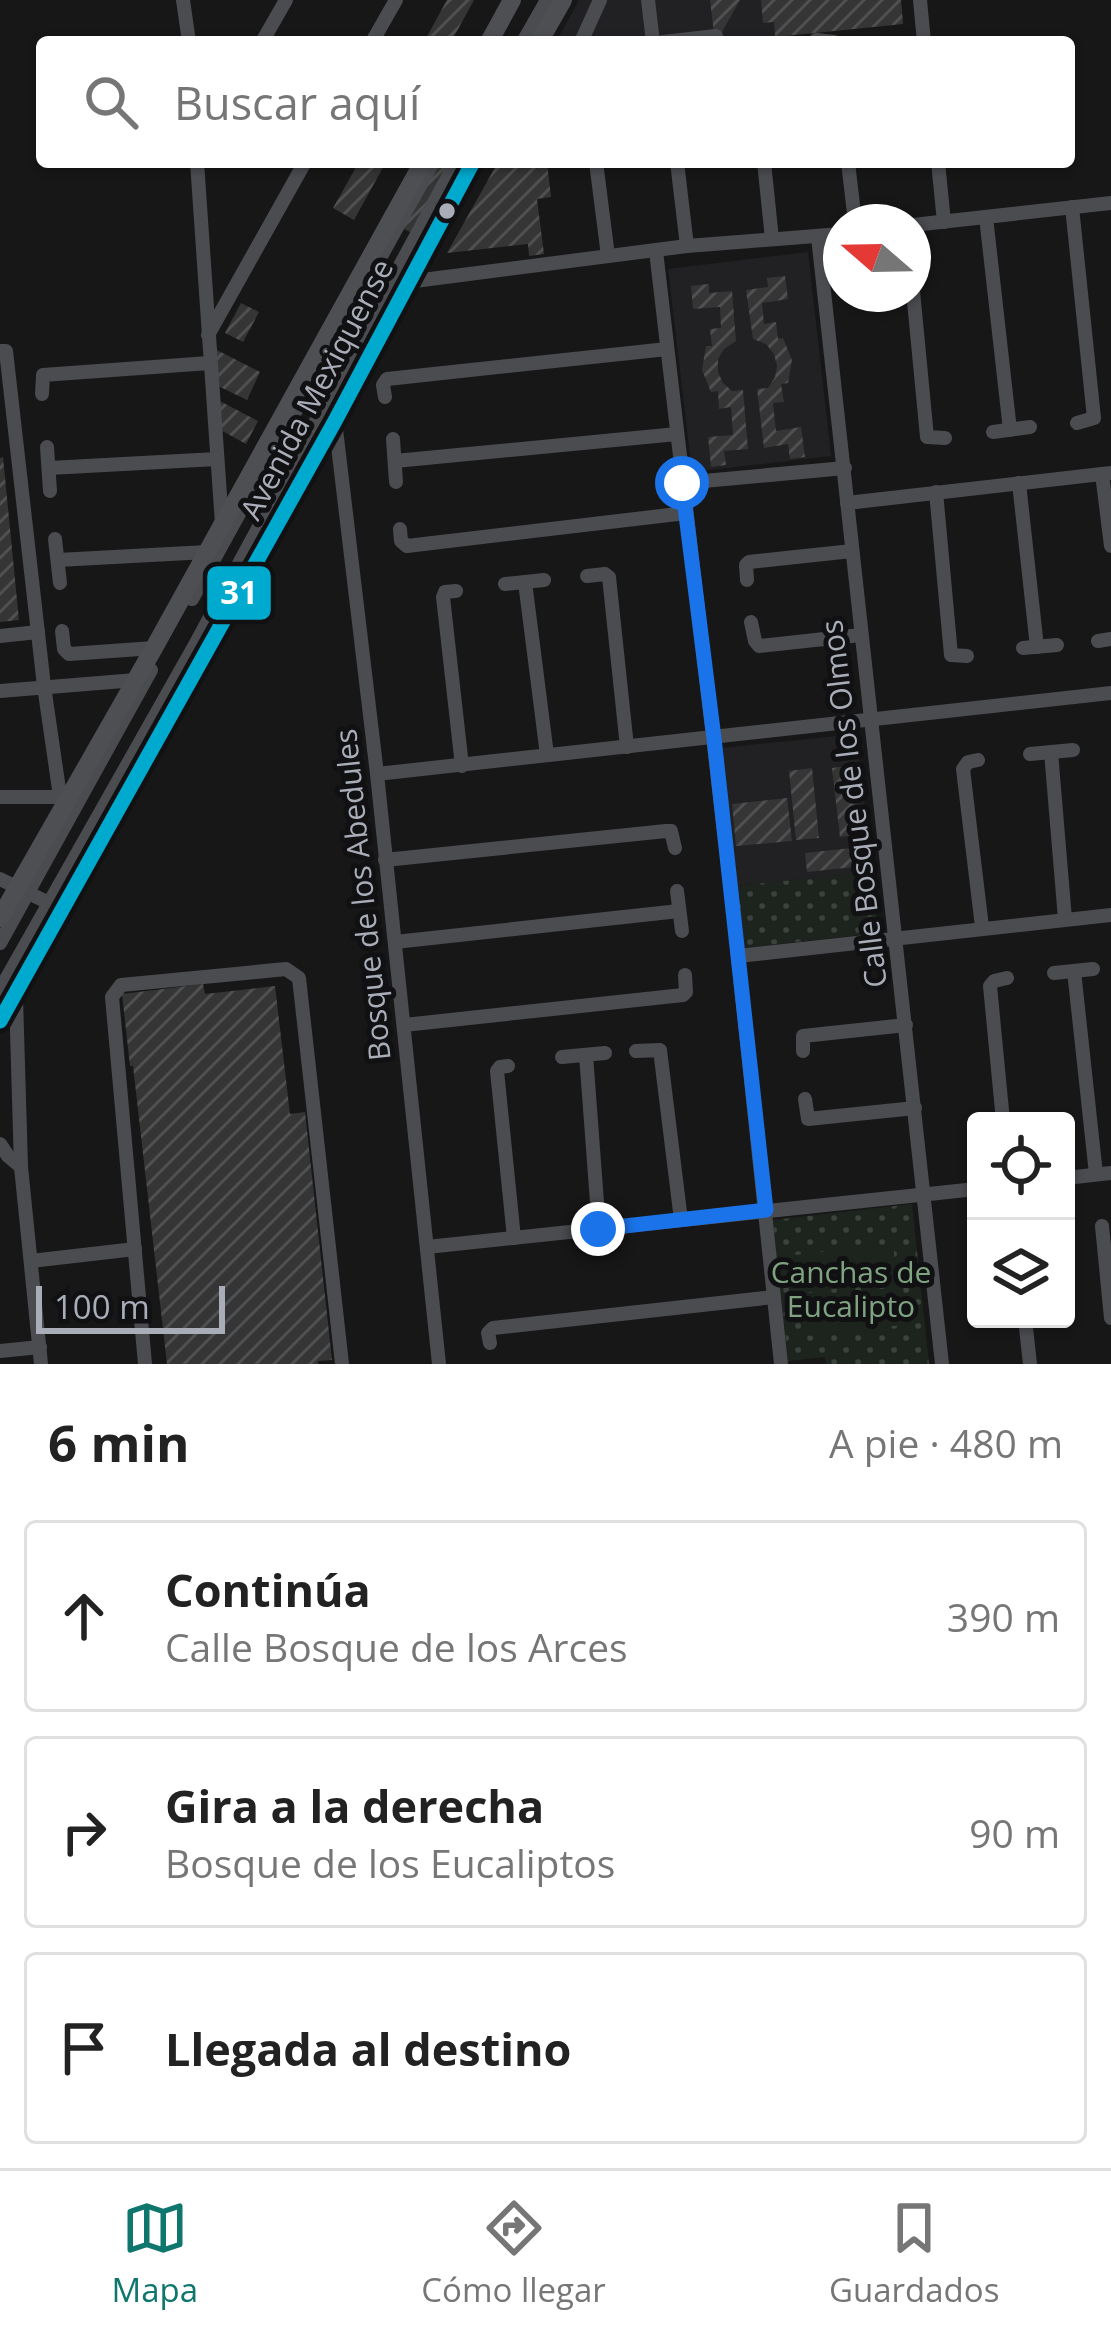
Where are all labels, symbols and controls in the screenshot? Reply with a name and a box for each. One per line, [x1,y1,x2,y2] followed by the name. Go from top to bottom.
[36,36,1075,168] search box
[78,69,144,135] icon: search
[174,72,420,133] text: Buscar aquí
[436,200,458,222] unlabelled marker
[823,204,931,312] north arrow
[230,251,402,527] street label: Avenida Mexiquense
[655,456,709,510] route start
[205,564,273,622] line badge: 31
[220,569,258,614] text: 31
[810,618,896,990] street label: Calle Bosque de los Olmos
[324,727,400,1063] street label: Bosque de los Abedules
[967,1112,1075,1328] map controls
[967,1112,1075,1220] button: locate
[571,1202,625,1256] route end
[967,1220,1075,1328] button: layers
[771,1251,931,1326] park label: Canchas de Eucalipto
[36,1280,225,1333] scale bar
[54,1284,150,1329] text: 100 m
[48,1407,190,1477] text: 6 min
[829,1416,1063,1469] text: A pie · 480 m
[165,1559,371,1620] text: Continúa
[51,1583,117,1649] icon: ahead
[947,1590,1060,1643] text: 390 m
[165,1620,628,1673] text: Calle Bosque de los Arces
[165,1775,544,1836] text: Gira a la derecha
[51,1799,117,1865] icon: right
[969,1806,1060,1859] text: 90 m
[165,1836,615,1889] text: Bosque de los Eucaliptos
[51,2015,117,2081] icon: arrive
[165,2018,571,2079] text: Llegada al destino
[112,2195,198,2312] tab: Mapa
[421,2195,606,2312] tab: Cómo llegar
[829,2195,999,2312] tab: Guardados

